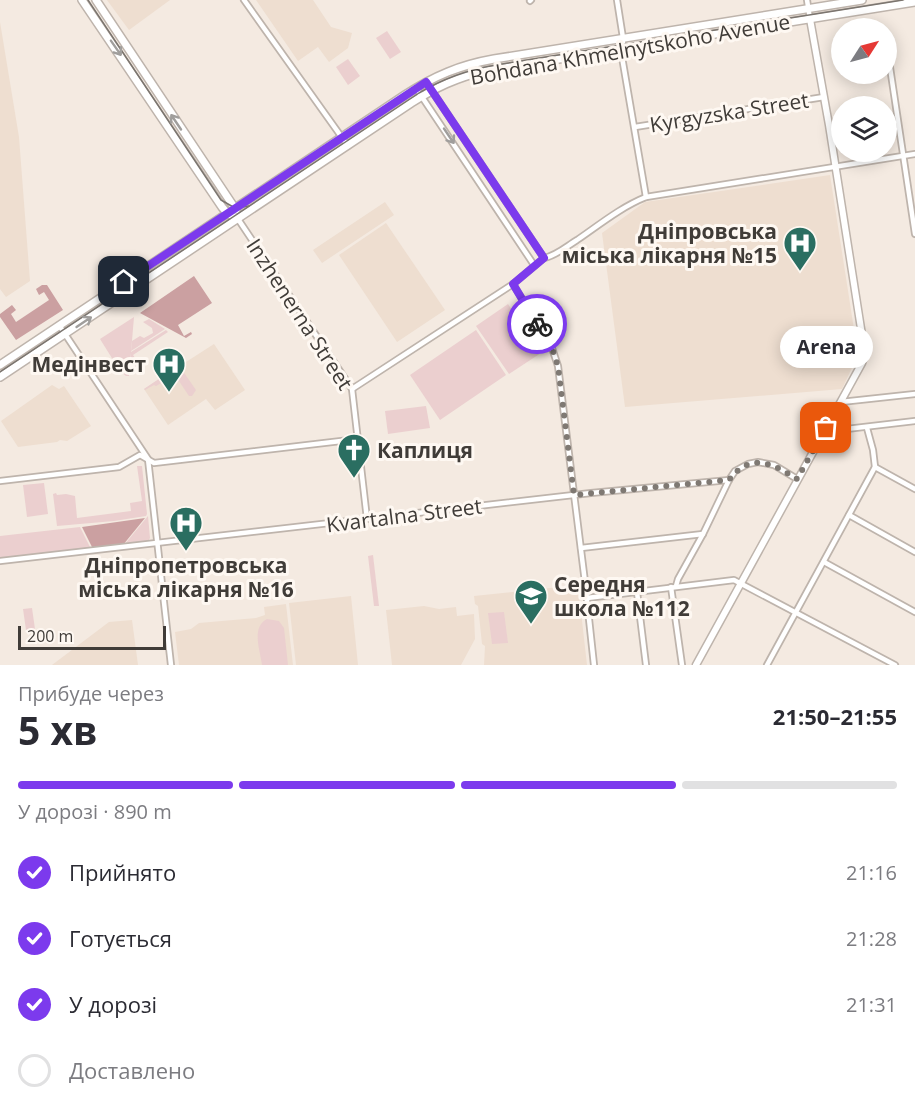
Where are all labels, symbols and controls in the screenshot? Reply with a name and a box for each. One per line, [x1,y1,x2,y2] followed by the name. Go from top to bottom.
[468,7,792,91] street label: Bohdana Khmelnytskoho Avenue
[831,18,897,84] north arrow
[831,18,897,162] map controls
[110,39,122,55] one-way arrow
[648,86,810,138] street label: Kyrgyzska Street
[831,96,897,162] button: layers
[170,114,182,130] one-way arrow
[442,128,455,145] one-way arrow
[562,217,777,269] place label: Дніпровська міська лікарня №15
[782,225,818,272] hospital icon: Дніпровська міська лікарня №15
[241,233,359,395] street label: Inzhenerna Street
[98,256,149,307] pin
[107,265,140,298] icon: home
[507,294,567,354] courier
[521,308,554,341] icon: bike
[75,315,92,328] one-way arrow
[780,326,872,368] callout: Arena
[797,333,856,360] text: Arena
[151,346,187,393] hospital icon: Медінвест
[32,350,146,378] place label: Медінвест
[800,402,851,453] pin
[809,411,842,444] icon: bag
[336,432,372,479] church icon: Каплиця
[377,436,473,464] place label: Каплиця
[325,492,483,538] street label: Kvartalna Street
[168,505,204,552] hospital icon: Дніпропетровська міська лікарня №16
[78,551,294,603] place label: Дніпропетровська міська лікарня №16
[554,570,690,622] place label: Середня школа №112
[513,578,549,625] school or university icon: Середня школа №112
[18,623,166,650] scale bar
[27,625,73,647] text: 200 m
[18,680,164,707] text: Прибуде через
[773,701,897,731] text: 21:50–21:55
[18,703,98,756] text: 5 хв
[18,798,172,825] text: У дорозі · 890 m
[18,856,51,889] icon: check
[69,857,176,887] text: Прийнято
[846,859,897,886] text: 21:16
[18,922,51,955] icon: check
[69,923,172,953] text: Готується
[846,925,897,952] text: 21:28
[18,988,51,1021] icon: check
[69,989,157,1019] text: У дорозі
[846,991,897,1018] text: 21:31
[69,1055,195,1085] text: Доставлено

